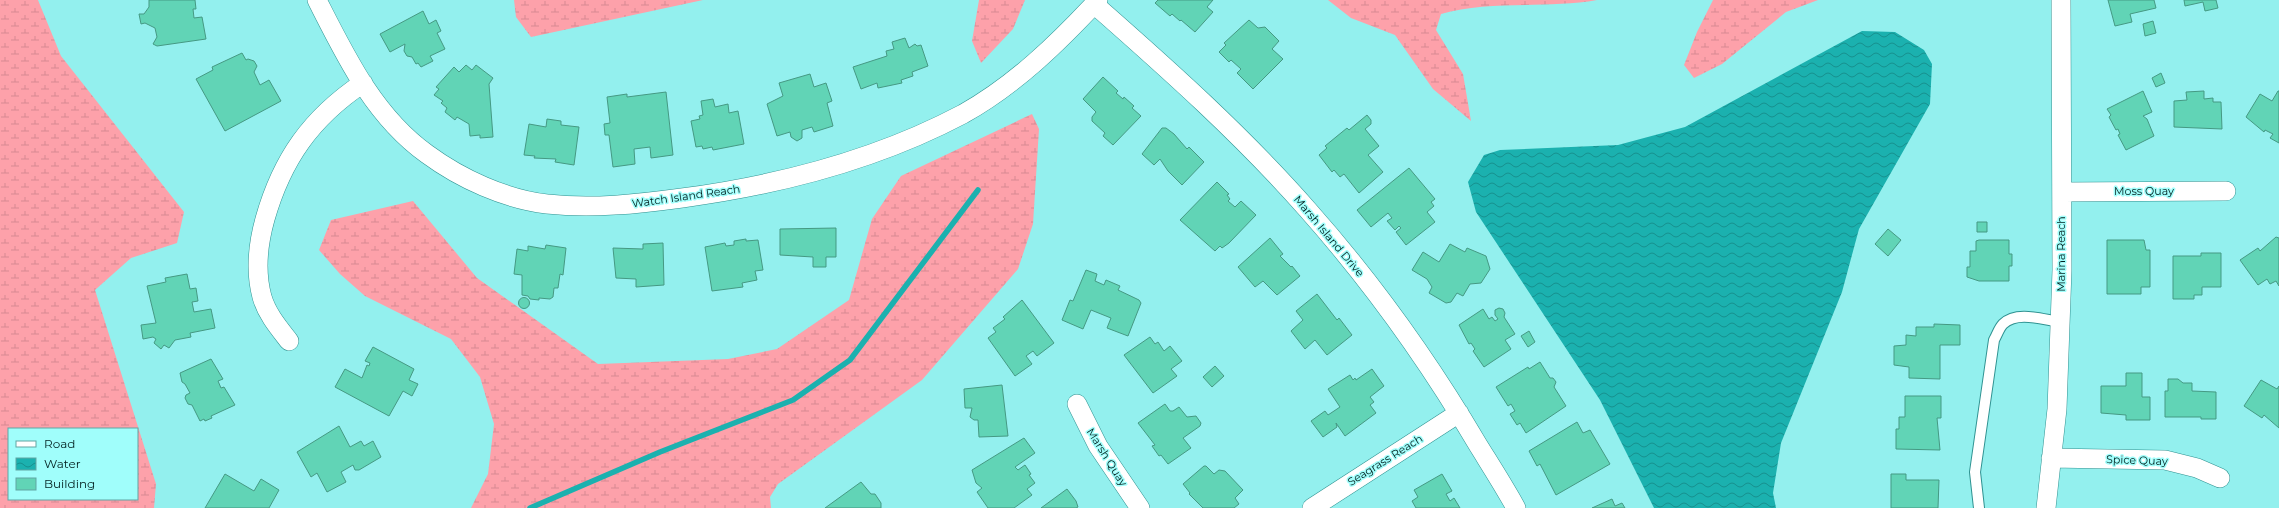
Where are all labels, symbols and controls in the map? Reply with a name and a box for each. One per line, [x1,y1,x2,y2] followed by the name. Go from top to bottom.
[631,181,741,211] street label: Watch Island Reach
[2114,184,2174,198] street label: Moss Quay
[1291,193,1367,280] street label: Marsh Island Drive
[2054,216,2068,292] street label: Marina Reach
[1084,425,1130,489] street label: Marsh Quay
[8,428,138,500] legend
[1345,431,1425,489] street label: Seagrass Reach
[44,436,75,451] text: Road
[2106,452,2168,468] street label: Spice Quay
[44,456,81,471] text: Water
[44,476,95,491] text: Building

